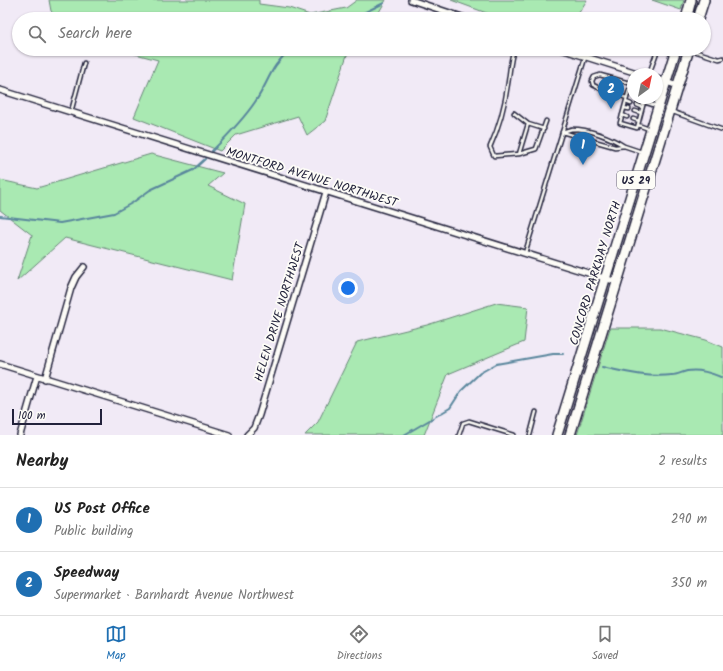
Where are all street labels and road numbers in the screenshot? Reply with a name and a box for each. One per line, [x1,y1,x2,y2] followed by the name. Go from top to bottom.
[224,142,402,213] street label: MONTFORD AVENUE NORTHWEST
[617,171,655,189] road number: US 29
[564,199,626,348] street label: CONCORD PARKWAY NORTH
[249,239,310,384] street label: HELEN DRIVE NORTHWEST

